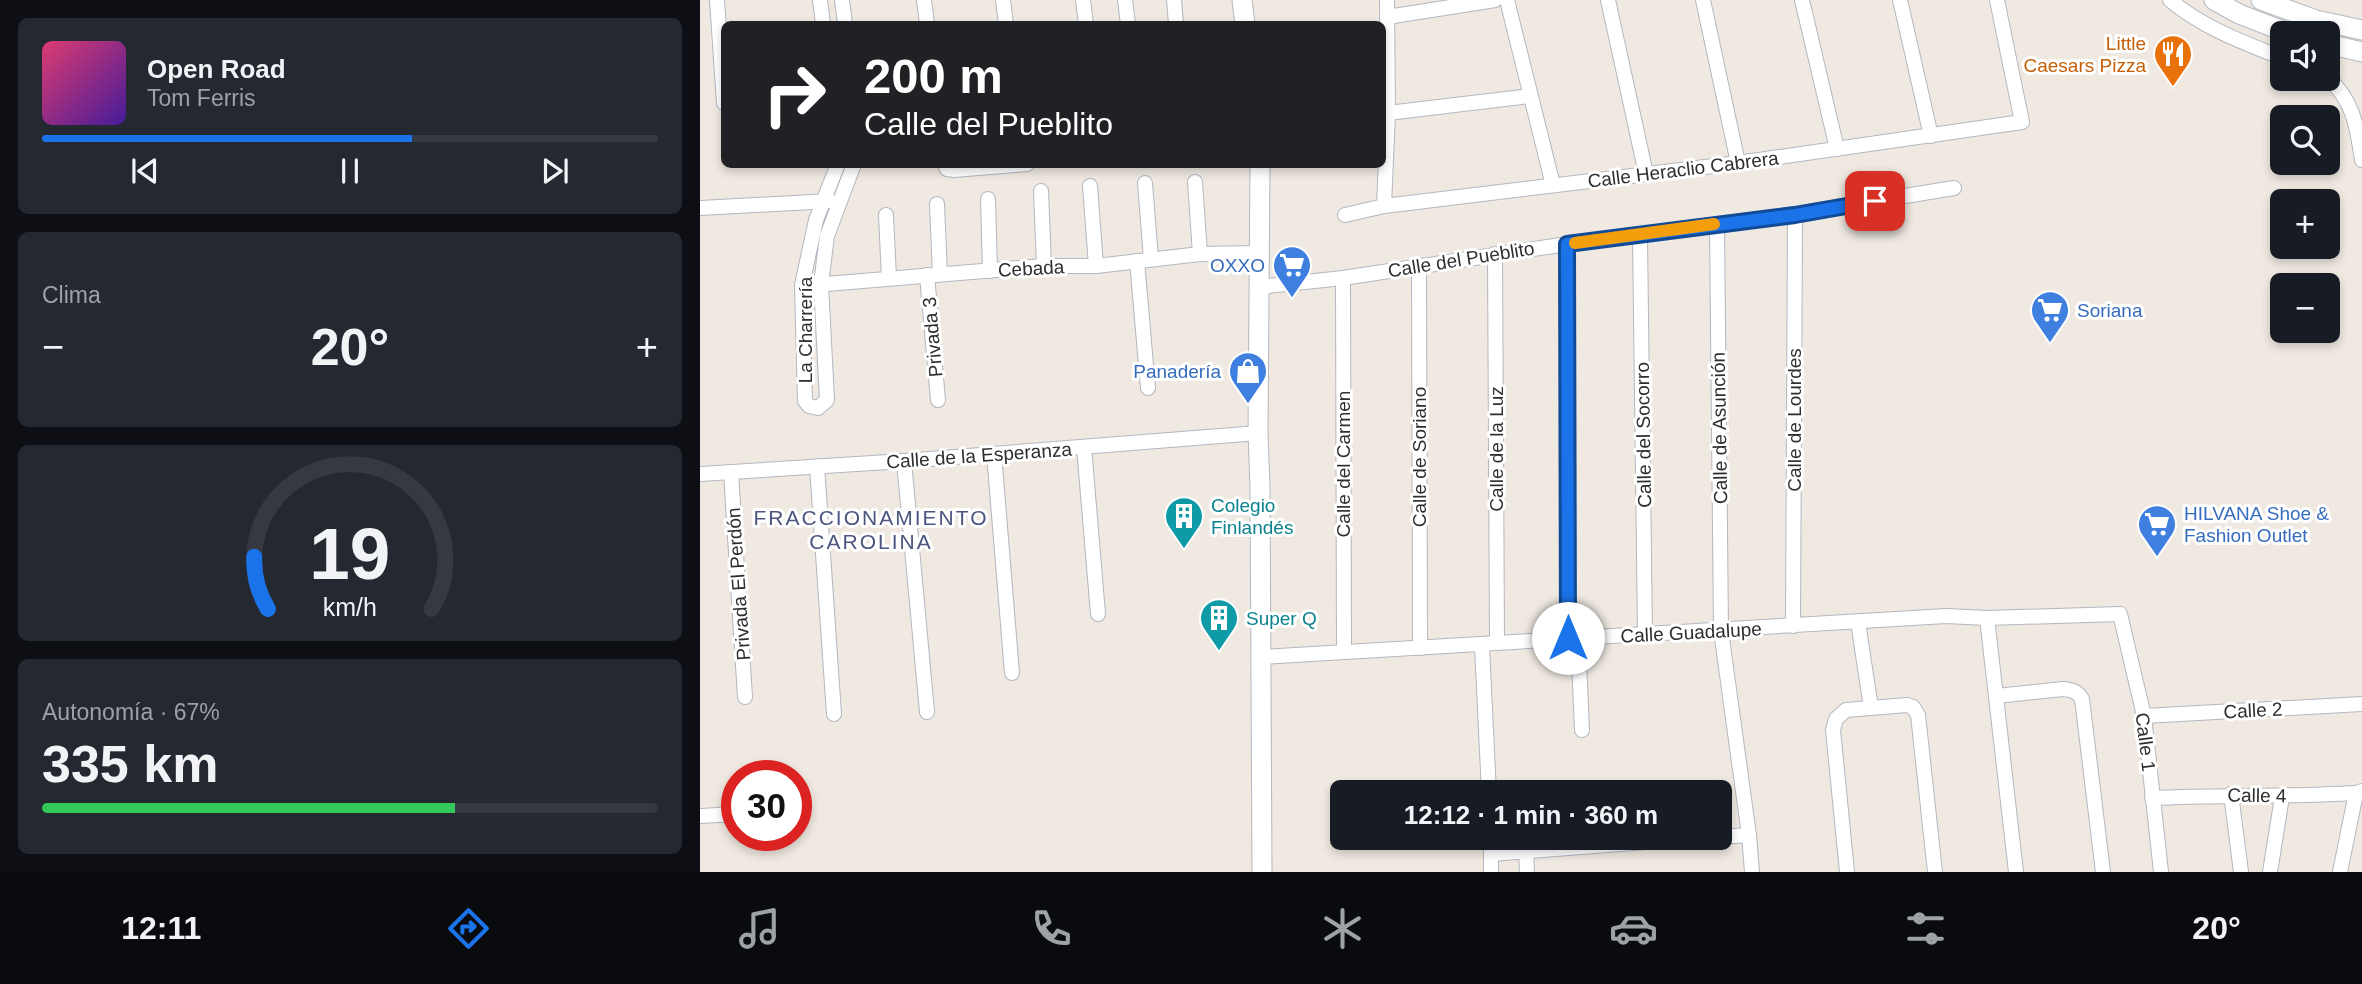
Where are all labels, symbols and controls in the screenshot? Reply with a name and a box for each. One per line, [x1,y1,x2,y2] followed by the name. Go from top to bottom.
[2270,21,2340,343] map controls
[2270,21,2340,91] button: sound
[2024,33,2146,76] place label: Little Caesars Pizza
[2152,33,2194,88] restaurant icon: Little Caesars Pizza
[749,49,840,140] icon: right
[864,49,1003,103] text: 200 m
[147,54,286,84] text: Open Road
[147,85,256,111] text: Tom Ferris
[2270,105,2340,175] button: search
[864,106,1113,142] text: Calle del Pueblito
[1586,147,1780,192] street label: Calle Heraclio Cabrera
[126,152,164,190] icon: previous
[331,152,369,190] icon: pause
[536,152,574,190] icon: next
[1845,171,1905,231] pin
[1856,182,1894,220] icon: arrive
[2270,189,2340,259] button: +
[1386,238,1536,281] street label: Calle del Pueblito
[1271,244,1313,299] supermarket icon: OXXO
[1210,255,1265,276] place label: OXXO
[997,256,1065,281] street label: Cebada
[2270,273,2340,343] button: −
[795,276,816,383] street label: La Charrería
[42,282,101,308] text: Clima
[2029,289,2071,344] supermarket icon: Soriana
[919,296,946,378] street label: Privada 3
[2077,300,2143,321] place label: Soriana
[311,318,389,376] text: 20°
[42,326,64,368] text: −
[636,326,658,368] text: +
[1784,348,1805,492] street label: Calle de Lourdes
[1227,350,1269,405] shop icon: Panadería
[1708,352,1731,504] street label: Calle de Asunción
[1133,361,1221,382] place label: Panadería
[1632,362,1655,508] street label: Calle del Socorro
[1486,386,1507,512] street label: Calle de la Luz
[1409,387,1430,527] street label: Calle de Soriano
[1333,391,1354,537] street label: Calle del Carmen
[886,439,1073,472] street label: Calle de la Esperanza
[1163,495,1205,550] building icon: Colegio Finlandés
[1211,495,1293,538] place label: Colegio Finlandés
[2136,503,2178,558] supermarket icon: HILVANA Shoe & Fashion Outlet
[2184,503,2329,546] place label: HILVANA Shoe & Fashion Outlet
[754,506,988,553] district label: FRACCIONAMIENTO CAROLINA
[723,507,754,661] street label: Privada El Perdón
[310,513,390,594] text: 19
[323,593,377,621] text: km/h
[1198,597,1240,652] building icon: Super Q
[1531,601,1605,675] position arrow
[1246,608,1317,629] place label: Super Q
[1620,618,1762,647] street label: Calle Guadalupe
[2223,698,2283,723] street label: Calle 2
[42,699,220,725] text: Autonomía · 67%
[2131,711,2160,773] street label: Calle 1
[42,735,218,793] text: 335 km
[721,760,812,851] speed limit sign: 30
[2227,784,2287,807] street label: Calle 4
[1404,800,1658,830] text: 12:12 · 1 min · 360 m
[444,904,493,953] icon: directions
[735,904,784,953] icon: music
[1027,904,1076,953] icon: phone
[1318,904,1367,953] icon: climate
[1609,904,1658,953] icon: car
[1901,904,1950,953] icon: filters
[121,910,201,946] text: 12:11
[2192,910,2241,946] text: 20°

